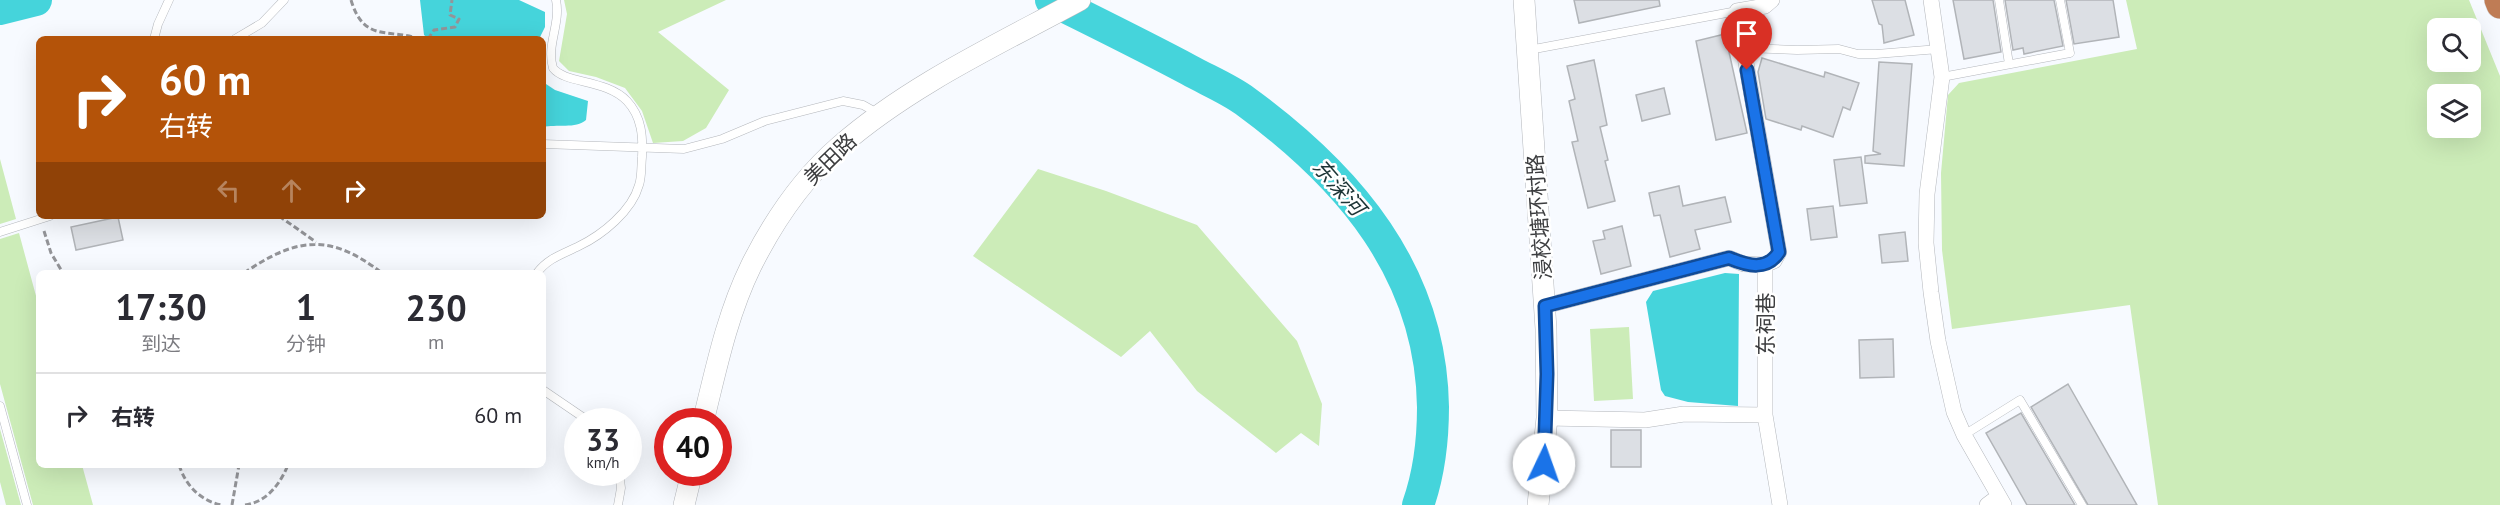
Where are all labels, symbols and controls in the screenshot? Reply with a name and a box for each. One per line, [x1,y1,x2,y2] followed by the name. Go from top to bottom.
[1721,8,1772,70] pin
[1730,17,1763,50] icon: arrive
[2427,18,2481,138] map controls
[2427,18,2481,72] button: search
[159,52,251,107] text: 60 m
[60,60,138,138] icon: right
[2427,84,2481,138] button: layers
[159,109,213,143] text: 右转
[798,127,862,191] street label: 美田路
[1307,153,1374,224] water label: 东深河
[1521,153,1557,281] street label: 浸校塘环村路
[212,174,245,207] icon: left
[275,174,308,207] icon: ahead
[338,174,371,207] icon: right
[115,283,207,330] text: 17:30
[296,283,316,330] text: 1
[405,284,467,331] text: 230
[1752,293,1779,356] street label: 东祠巷
[428,329,444,355] text: m
[141,331,181,357] text: 到达
[286,331,326,357] text: 分钟
[60,399,93,432] icon: right
[474,401,522,429] text: 60 m
[111,403,155,431] text: 右转
[654,408,732,486] speed limit sign: 40
[586,420,620,459] text: 33
[1512,432,1576,496] position arrow
[587,453,619,472] text: km/h

